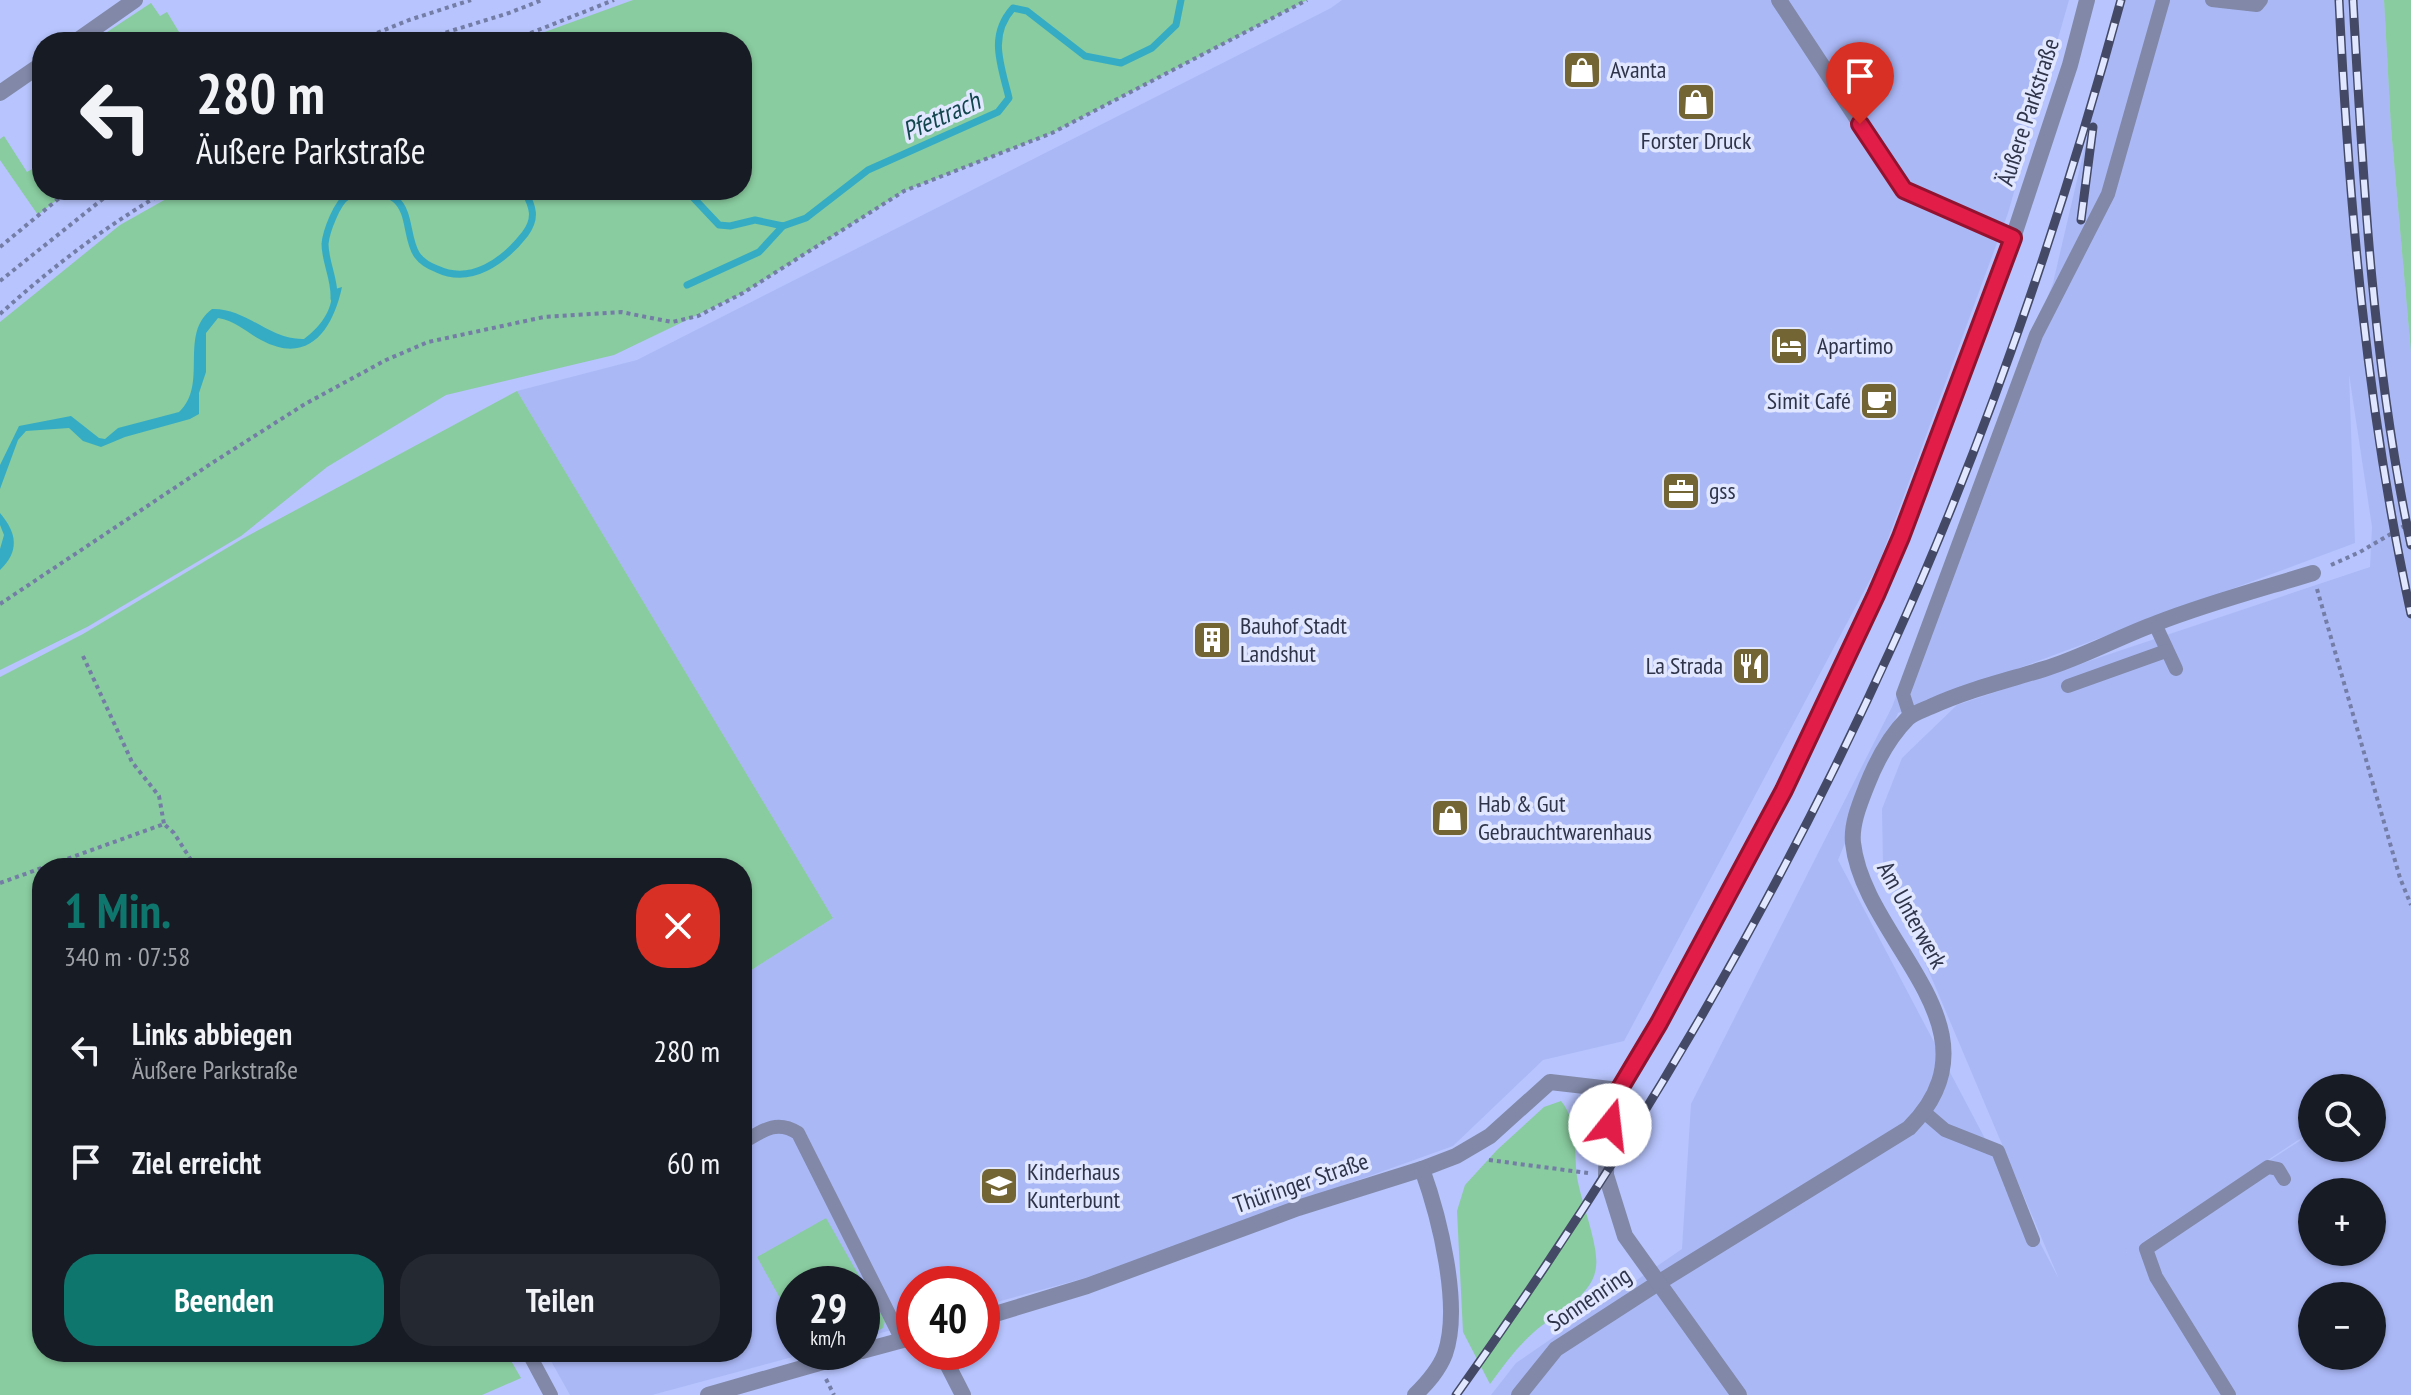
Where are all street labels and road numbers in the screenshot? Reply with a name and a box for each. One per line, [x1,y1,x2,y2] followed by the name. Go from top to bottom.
[1989,34,2066,189] street label: Äußere Parkstraße
[1870,856,1955,974] street label: Am Unterwerk
[1229,1145,1372,1220] street label: Thüringer Straße
[1541,1259,1637,1338] street label: Sonnenring

